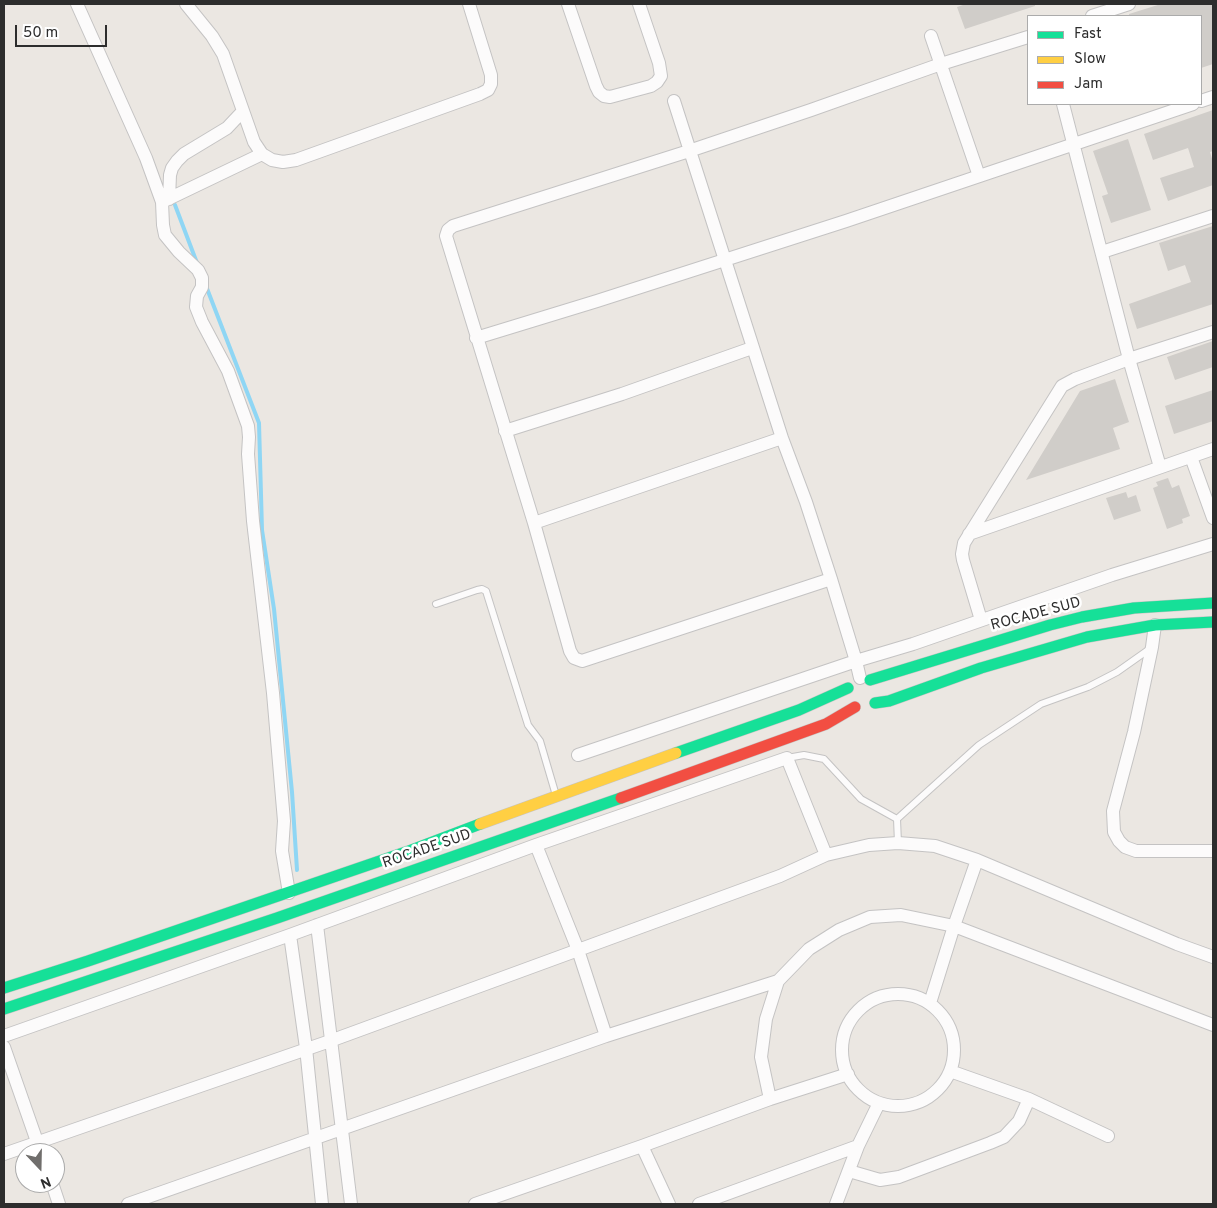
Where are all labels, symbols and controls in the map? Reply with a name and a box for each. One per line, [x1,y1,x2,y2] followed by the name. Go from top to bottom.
[18,15,110,47] scale bar
[1027,15,1202,105] legend
[23,24,58,43] text: 50 m
[1074,25,1102,44] text: Fast
[1074,50,1106,69] text: Slow
[1074,75,1103,94] text: Jam
[989,594,1083,636] street label: ROCADE SUD
[380,826,474,874] street label: ROCADE SUD
[15,1143,65,1193] north arrow
[37,1172,53,1191] text: N

